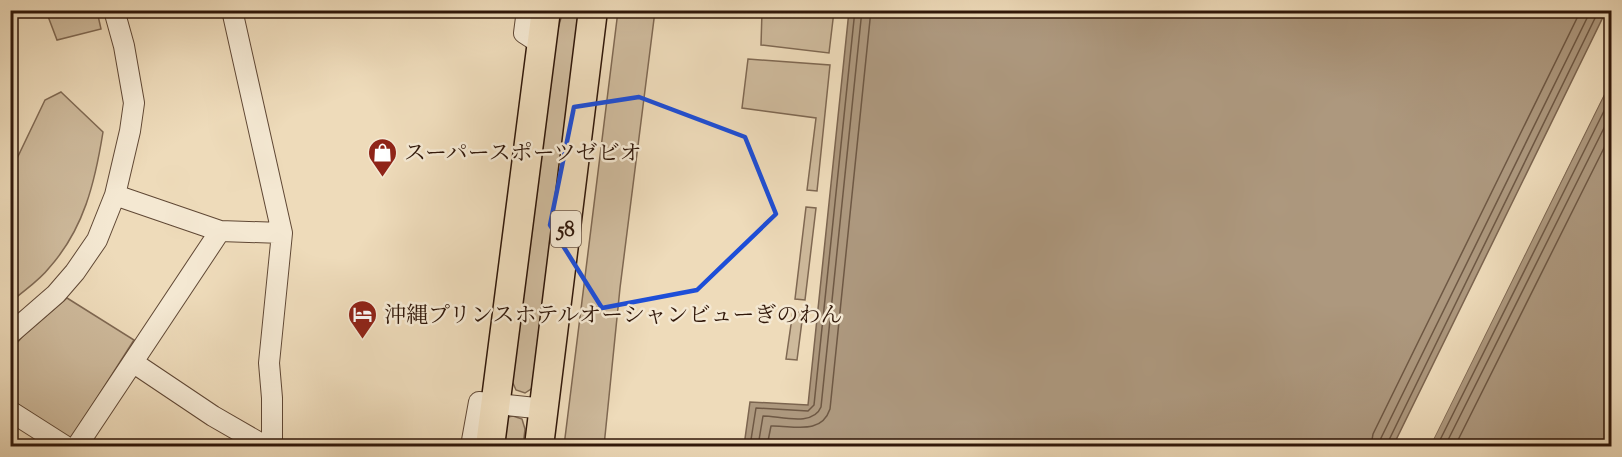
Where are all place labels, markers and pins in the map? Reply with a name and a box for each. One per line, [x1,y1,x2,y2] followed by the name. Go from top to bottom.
[367,136,399,178] shop icon: スーパースポーツゼビオ
[404,139,642,171] place label: スーパースポーツゼビオ
[347,298,379,340] hotel icon: 沖縄プリンスホテルオーシャンビューぎのわん
[384,301,842,333] place label: 沖縄プリンスホテルオーシャンビューぎのわん

